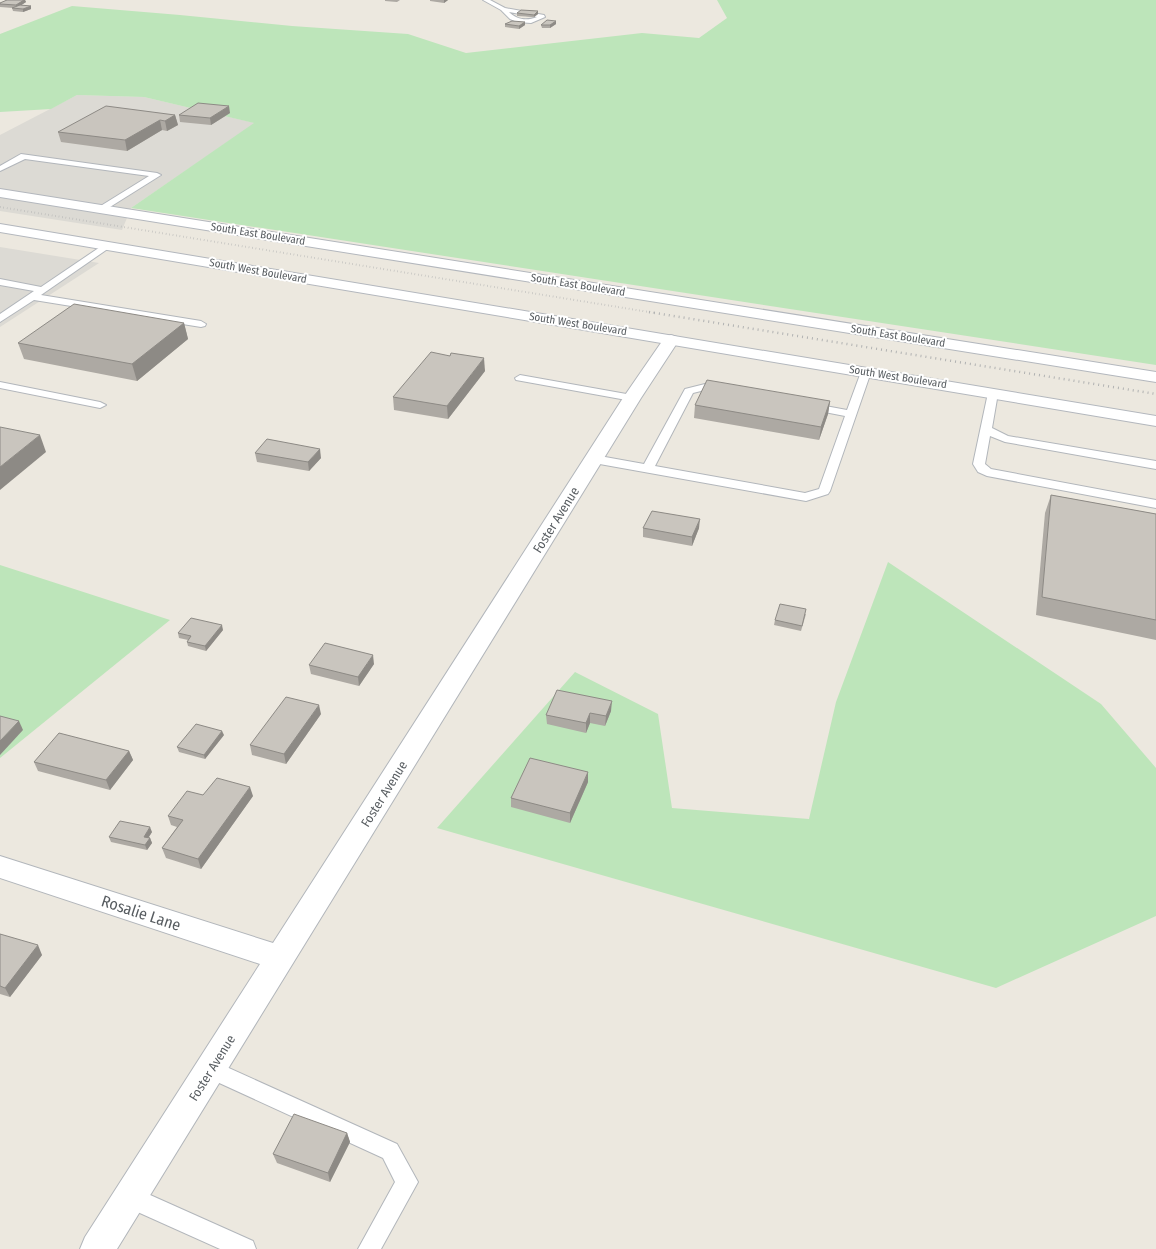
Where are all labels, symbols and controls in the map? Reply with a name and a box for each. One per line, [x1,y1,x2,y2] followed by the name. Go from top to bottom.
[210,220,306,248] street label: South East Boulevard
[208,256,308,286] street label: South West Boulevard
[530,271,626,299] street label: South East Boulevard
[528,310,628,338] street label: South West Boulevard
[850,322,946,350] street label: South East Boulevard
[848,363,948,391] street label: South West Boulevard
[530,484,582,556] street label: Foster Avenue
[358,758,410,830] street label: Foster Avenue
[99,891,183,935] street label: Rosalie Lane
[186,1032,238,1104] street label: Foster Avenue

